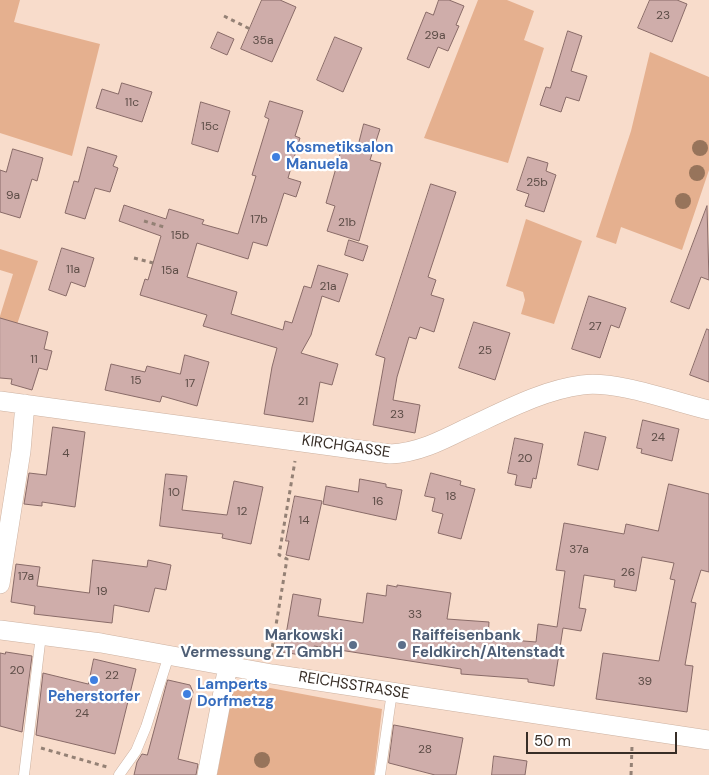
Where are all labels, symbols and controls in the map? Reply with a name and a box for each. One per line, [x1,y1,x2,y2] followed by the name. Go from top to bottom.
[656,9,670,23] house number: 23
[425,29,445,43] house number: 29a
[253,34,273,48] house number: 35a
[125,96,139,110] house number: 11c
[201,120,219,134] house number: 15c
[286,139,393,174] place label: Kosmetiksalon Manuela
[270,151,282,163] marker: Kosmetiksalon Manuela
[526,176,548,190] house number: 25b
[6,189,20,203] house number: 9a
[250,213,268,227] house number: 17b
[338,216,356,230] house number: 21b
[171,229,189,243] house number: 15b
[66,263,80,277] house number: 11a
[161,264,179,278] house number: 15a
[319,280,337,294] house number: 21a
[588,320,602,334] house number: 27
[478,344,492,358] house number: 25
[30,353,38,367] house number: 11
[130,374,142,388] house number: 15
[185,377,195,391] house number: 17
[298,395,308,409] house number: 21
[390,408,404,422] house number: 23
[651,431,665,445] house number: 24
[301,432,391,462] street label: KIRCHGASSE
[62,447,70,461] house number: 4
[518,452,532,466] house number: 20
[168,486,180,500] house number: 10
[445,490,457,504] house number: 18
[372,495,384,509] house number: 16
[237,505,247,519] house number: 12
[298,514,310,528] house number: 14
[569,543,589,557] house number: 37a
[621,566,635,580] house number: 26
[18,570,34,584] house number: 17a
[96,585,108,599] house number: 19
[408,608,422,622] house number: 33
[181,627,343,662] place label: Markowski Vermessung ZT GmbH
[412,627,565,662] place label: Raiffeisenbank Feldkirch/Altenstadt
[347,639,359,651] marker: Markowski Vermessung ZT GmbH
[396,639,408,651] marker: Raiffeisenbank Feldkirch/Altenstadt
[10,664,24,678] house number: 20
[297,668,411,704] street label: REICHSSTRASSE
[105,669,119,683] house number: 22
[88,674,100,686] marker: Peherstorfer
[638,675,652,689] house number: 39
[197,676,274,711] place label: Lamperts Dorfmetzg
[48,688,140,706] place label: Peherstorfer
[181,688,193,700] marker: Lamperts Dorfmetzg
[75,707,89,721] house number: 24
[529,722,680,754] scale bar
[534,731,571,751] text: 50 m
[418,743,432,757] house number: 28

